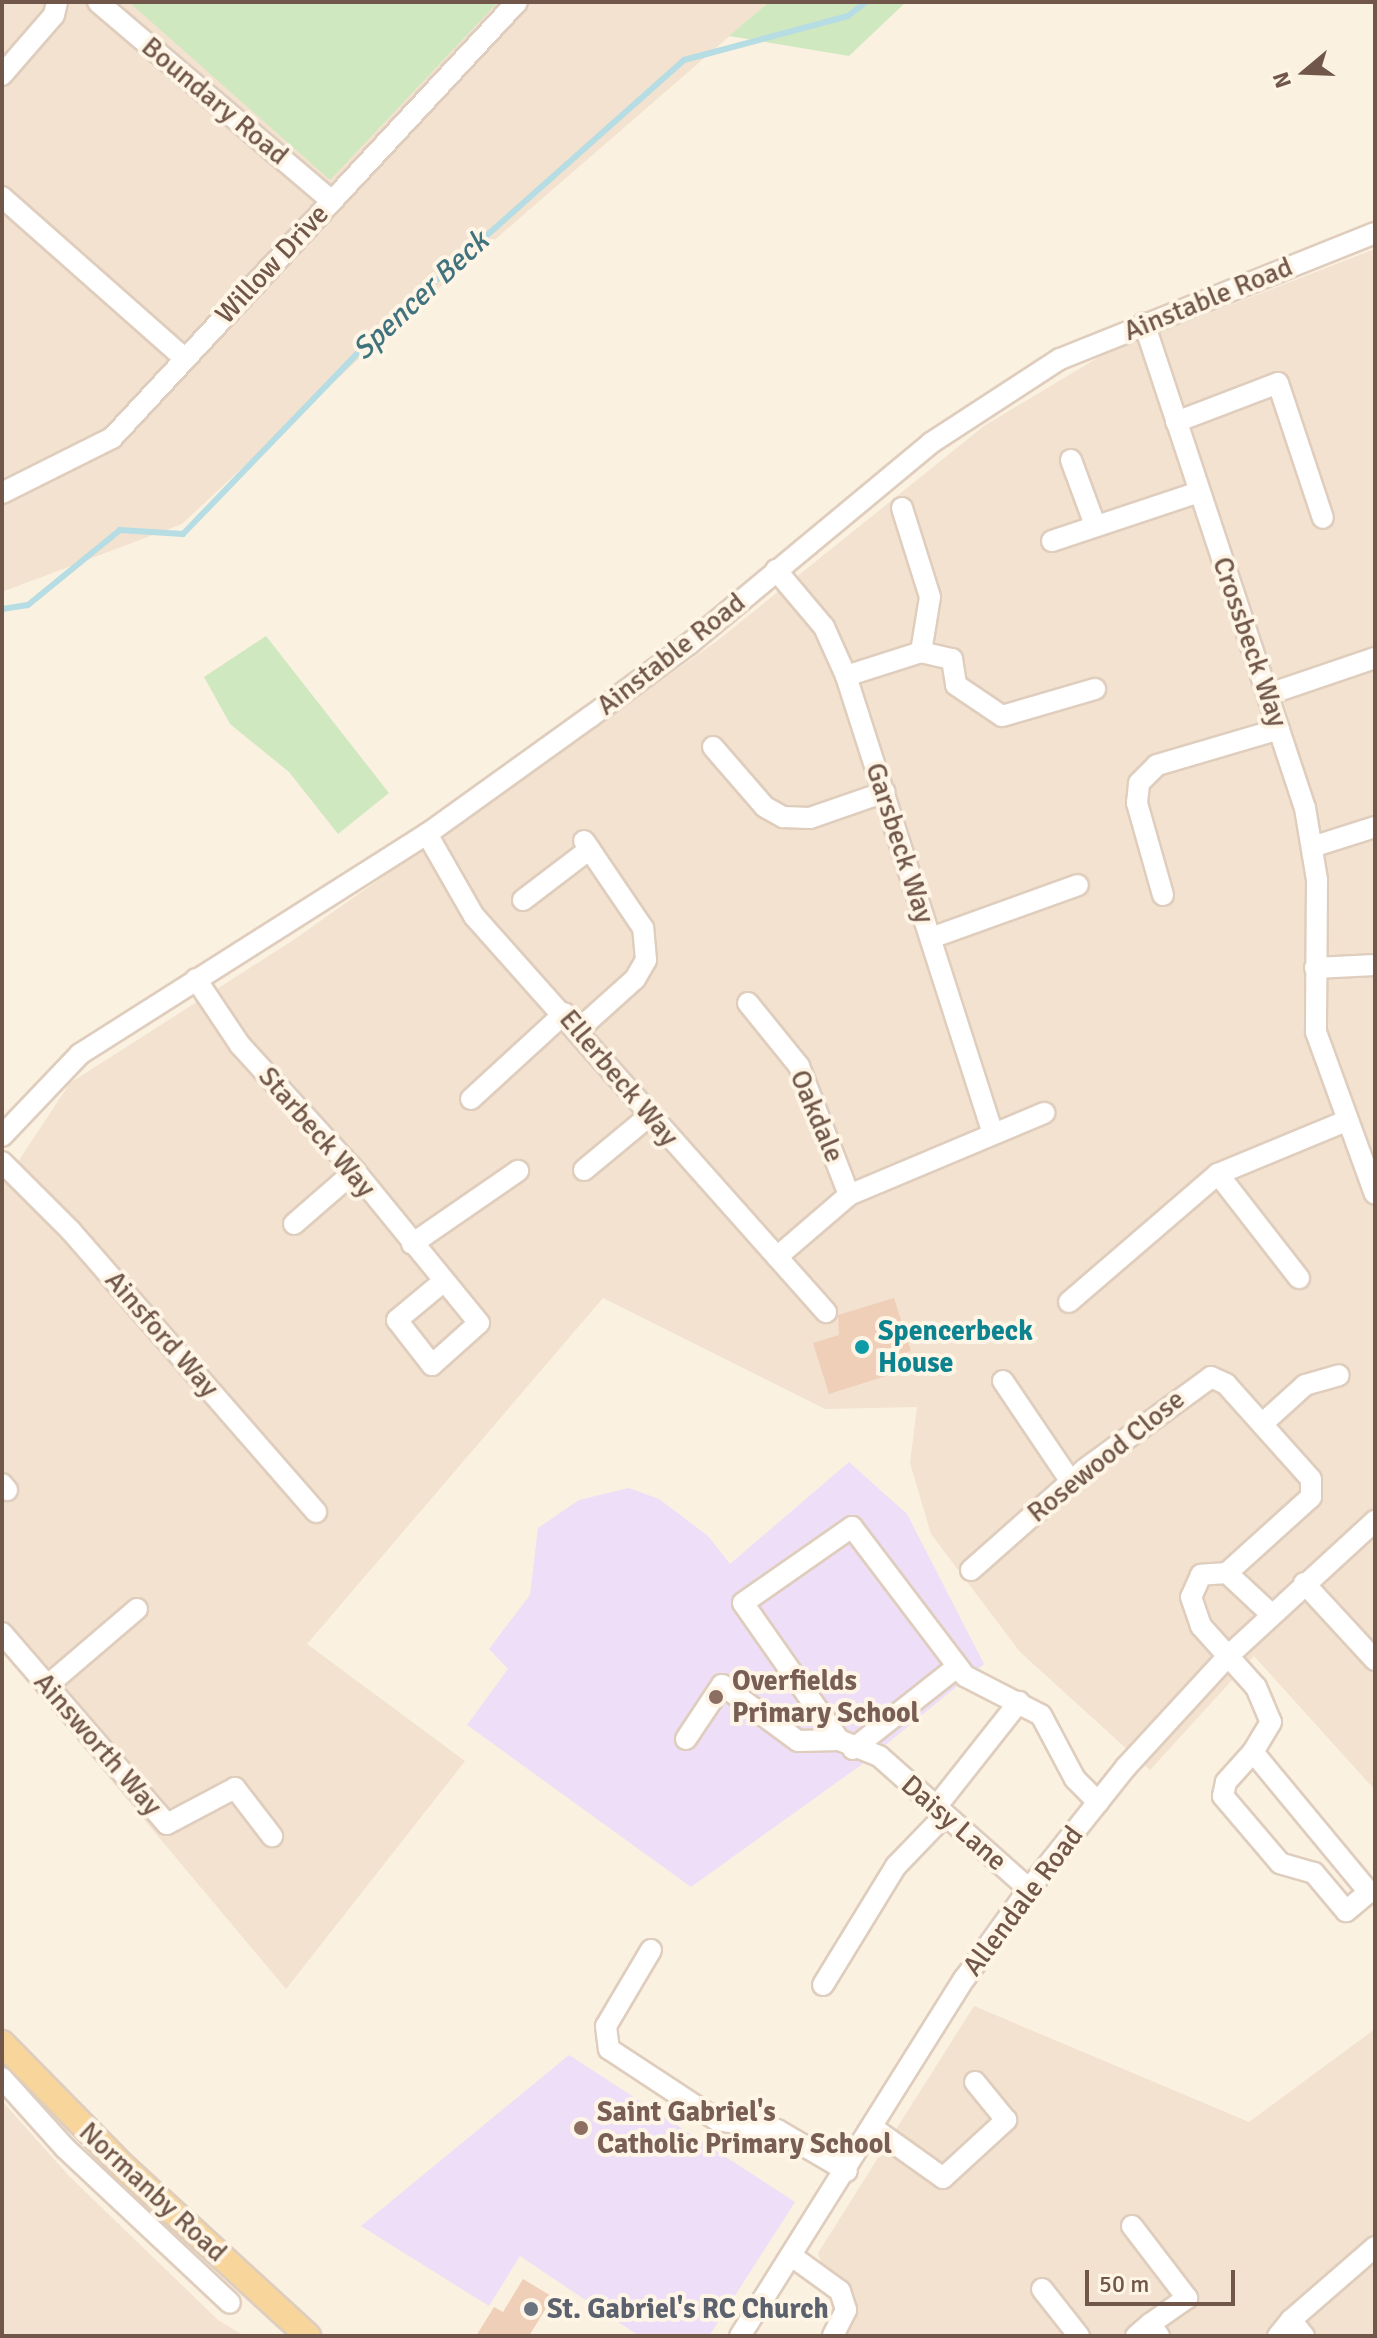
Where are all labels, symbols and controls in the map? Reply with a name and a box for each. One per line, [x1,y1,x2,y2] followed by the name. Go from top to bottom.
[135,30,295,172] street label: Boundary Road
[1265,32,1345,112] north arrow
[1267,68,1297,92] text: N
[208,197,336,331] street label: Willow Drive
[345,224,497,368] water label: Spencer Beck
[1119,250,1297,348] street label: Ainstable Road
[1205,553,1295,731] street label: Crossbeck Way
[590,586,752,722] street label: Ainstable Road
[858,759,942,927] street label: Garsbeck Way
[552,1003,686,1153] street label: Ellerbeck Way
[251,1060,383,1204] street label: Starbeck Way
[783,1065,851,1167] street label: Oakdale
[98,1264,226,1404] street label: Ainsford Way
[878,1314,1033,1380] place label: Spencerbeck House
[853,1338,871,1356] marker: Spencerbeck House
[1021,1382,1191,1530] street label: Rosewood Close
[732,1664,919,1730] place label: Overfields Primary School
[27,1666,169,1822] street label: Ainsworth Way
[707,1688,725,1706] marker: Overfields Primary School
[894,1768,1014,1878] street label: Daisy Lane
[956,1819,1090,1983] street label: Allendale Road
[597,2095,892,2161] place label: Saint Gabriel's Catholic Primary School
[72,2115,234,2269] street label: Normanby Road
[572,2119,590,2137] marker: Saint Gabriel's Catholic Primary School
[1089,2254,1239,2304] scale bar
[1099,2269,1149,2299] text: 50 m
[547,2292,829,2326] place label: St. Gabriel's RC Church
[522,2300,540,2318] marker: St. Gabriel's RC Church

